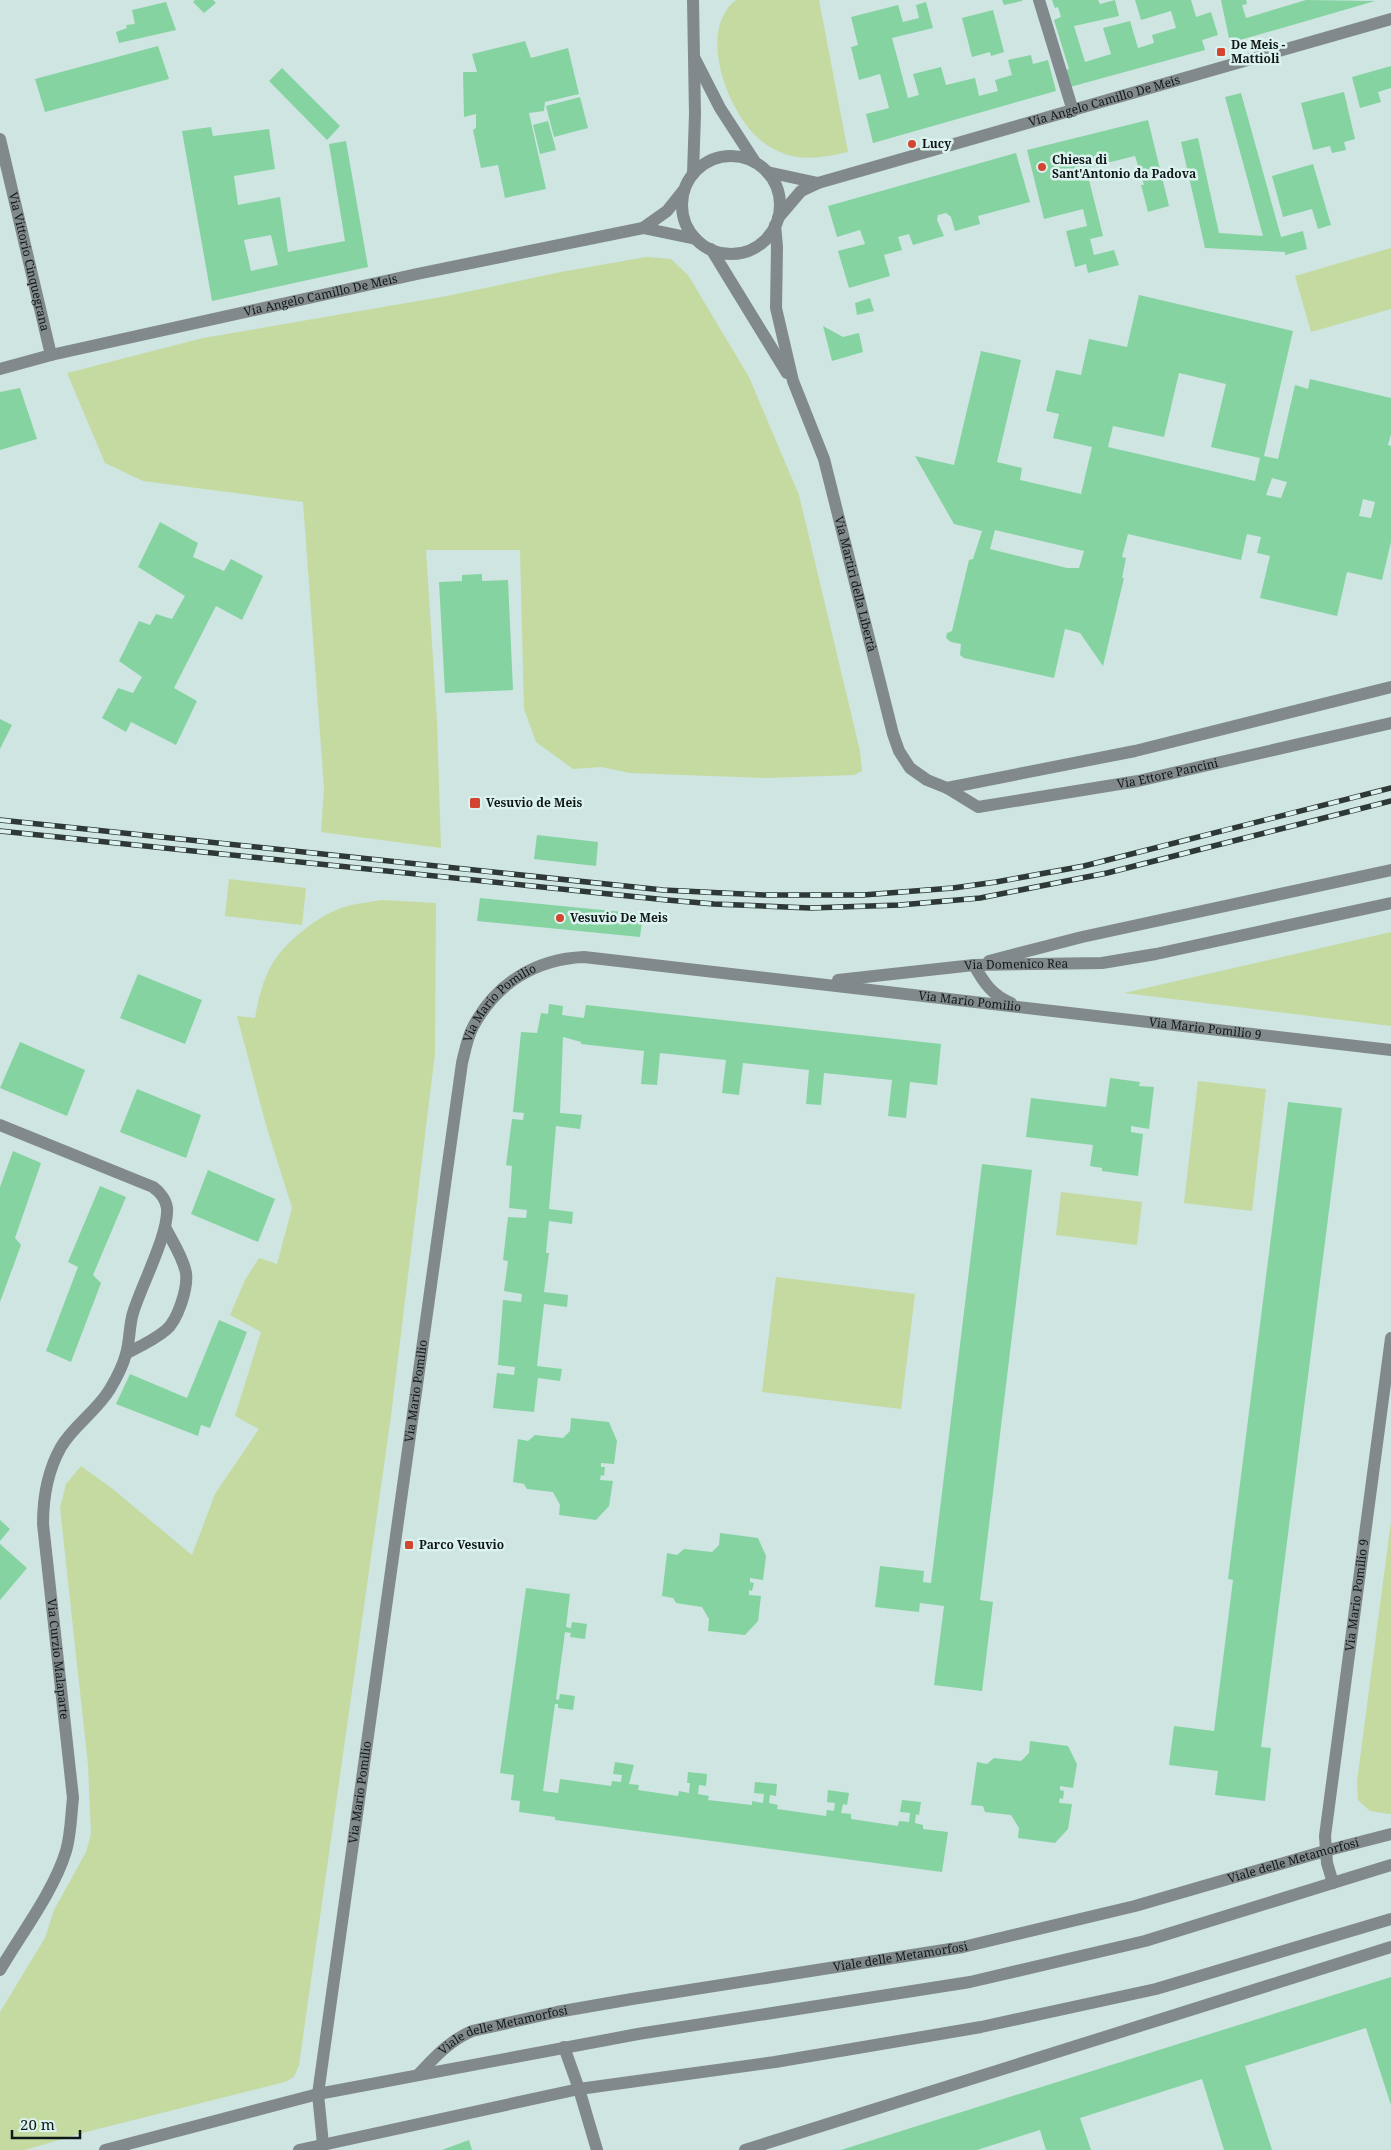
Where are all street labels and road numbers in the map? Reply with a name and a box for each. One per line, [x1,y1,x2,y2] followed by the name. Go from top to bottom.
[1026,71,1182,130] street label: Via Angelo Camillo De Meis
[5,190,54,333] street label: Via Vittorio Cinquegrana
[242,270,399,320] street label: Via Angelo Camillo De Meis
[831,514,881,654] street label: Via Martiri della Libertà
[1116,754,1220,792] street label: Via Ettore Pancini
[963,955,1068,974] street label: Via Domenico Rea
[459,960,539,1044] street label: Via Mario Pomilio
[917,987,1022,1015] street label: Via Mario Pomilio
[1148,1013,1262,1043] street label: Via Mario Pomilio 9
[400,1339,431,1443] street label: Via Mario Pomilio
[1341,1538,1372,1652] street label: Via Mario Pomilio 9
[43,1598,73,1720] street label: Via Curzio Malaparte
[344,1740,375,1844] street label: Via Mario Pomilio
[1225,1834,1361,1887] street label: Viale delle Metamorfosi
[832,1937,969,1975] street label: Viale delle Metamorfosi
[434,2001,569,2058] street label: Viale delle Metamorfosi

